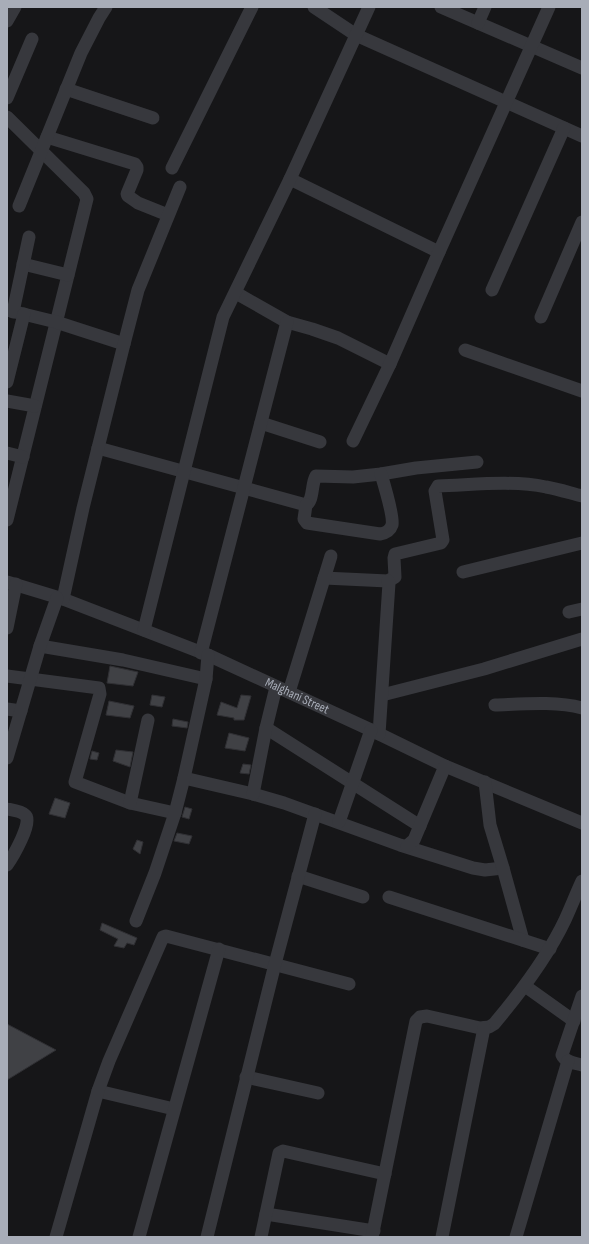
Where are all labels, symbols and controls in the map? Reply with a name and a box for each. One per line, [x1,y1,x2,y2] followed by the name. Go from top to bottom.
[263,674,332,718] street label: Malghani Street

